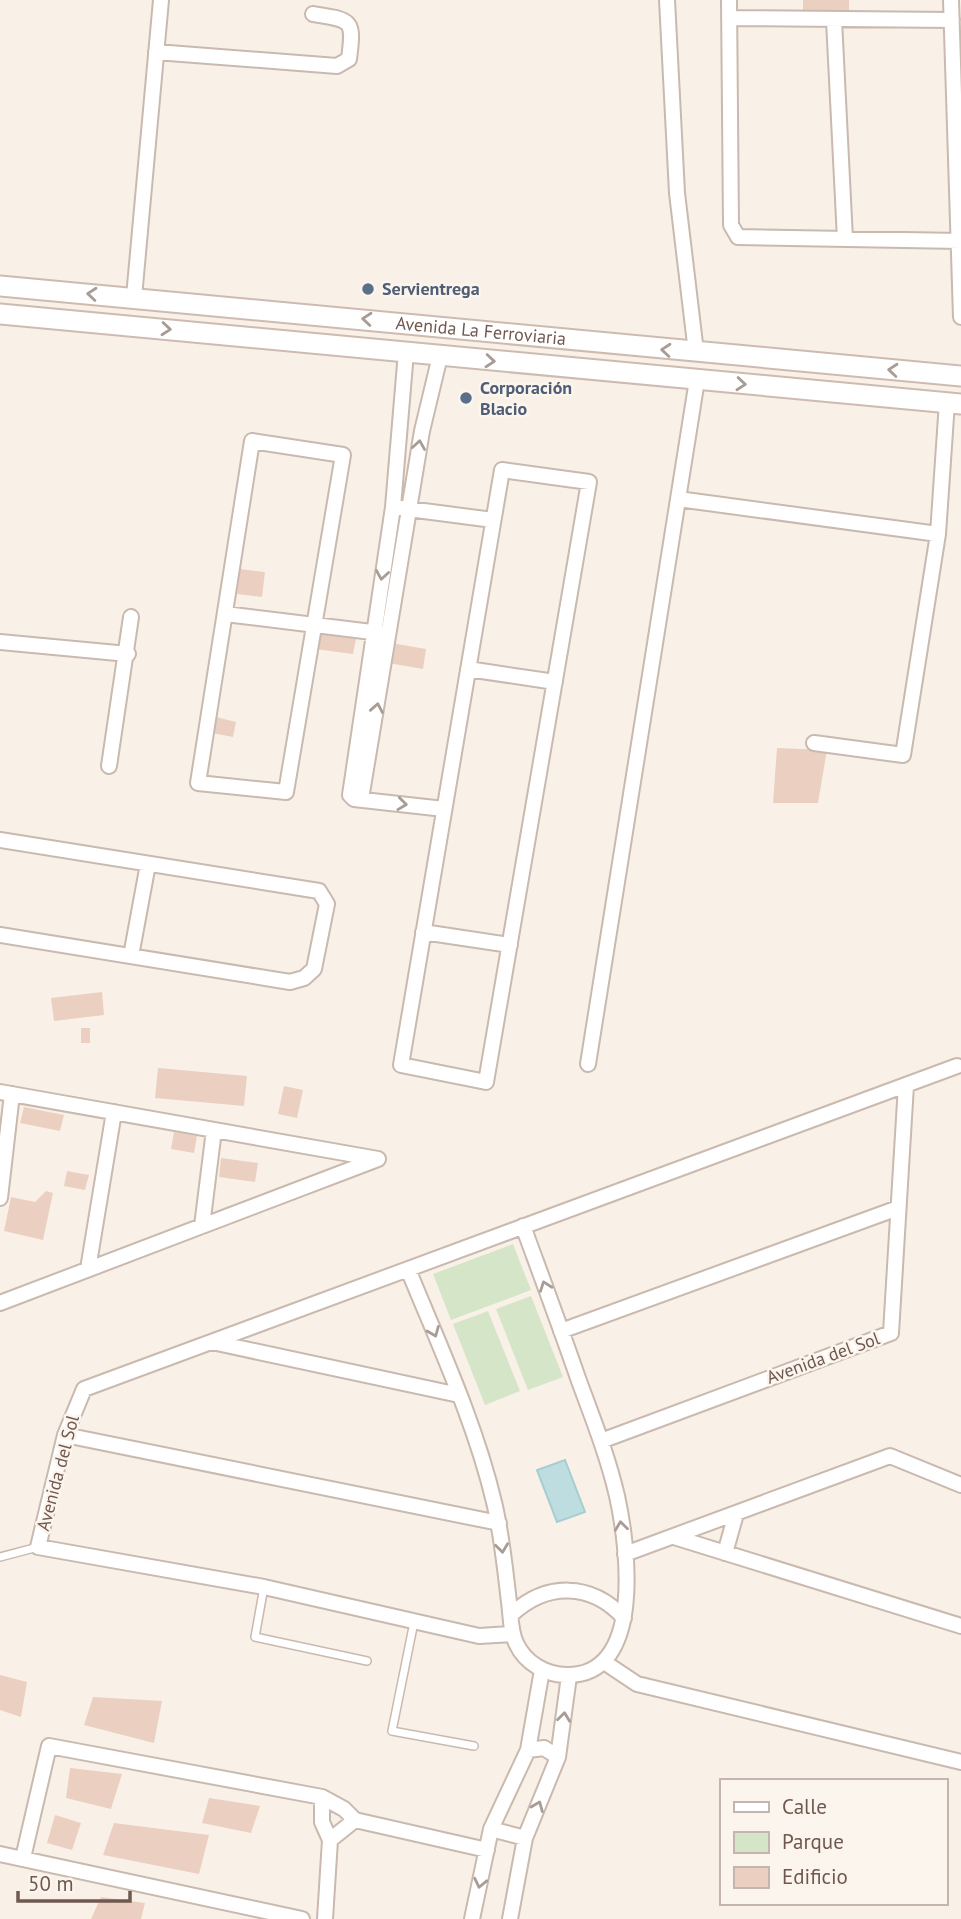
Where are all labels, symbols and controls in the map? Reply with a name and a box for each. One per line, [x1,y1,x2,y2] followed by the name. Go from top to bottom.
[382,277,480,300] place label: Servientrega
[360,281,376,297] marker: Servientrega
[86,287,97,302] one-way arrow
[395,311,567,350] street label: Avenida La Ferroviaria
[361,312,372,327] one-way arrow
[160,322,171,337] one-way arrow
[661,343,672,358] one-way arrow
[484,353,495,368] one-way arrow
[887,363,898,378] one-way arrow
[480,376,572,420] place label: Corporación Blacio
[735,376,746,391] one-way arrow
[458,390,474,406] marker: Corporación Blacio
[412,439,427,451] one-way arrow
[375,569,390,580] one-way arrow
[369,702,384,714] one-way arrow
[396,797,408,812] one-way arrow
[539,1281,553,1293] one-way arrow
[425,1325,439,1337] one-way arrow
[763,1326,883,1389] street label: Avenida del Sol
[31,1412,84,1533] street label: Avenida del Sol
[614,1520,629,1532] one-way arrow
[495,1542,510,1554] one-way arrow
[556,1711,571,1722] one-way arrow
[720,1779,947,1905] legend
[782,1793,827,1820] text: Calle
[530,1800,544,1812] one-way arrow
[782,1828,844,1855] text: Parque
[18,1860,130,1904] scale bar
[782,1863,848,1890] text: Edificio
[28,1870,74,1897] text: 50 m
[473,1877,488,1889] one-way arrow

